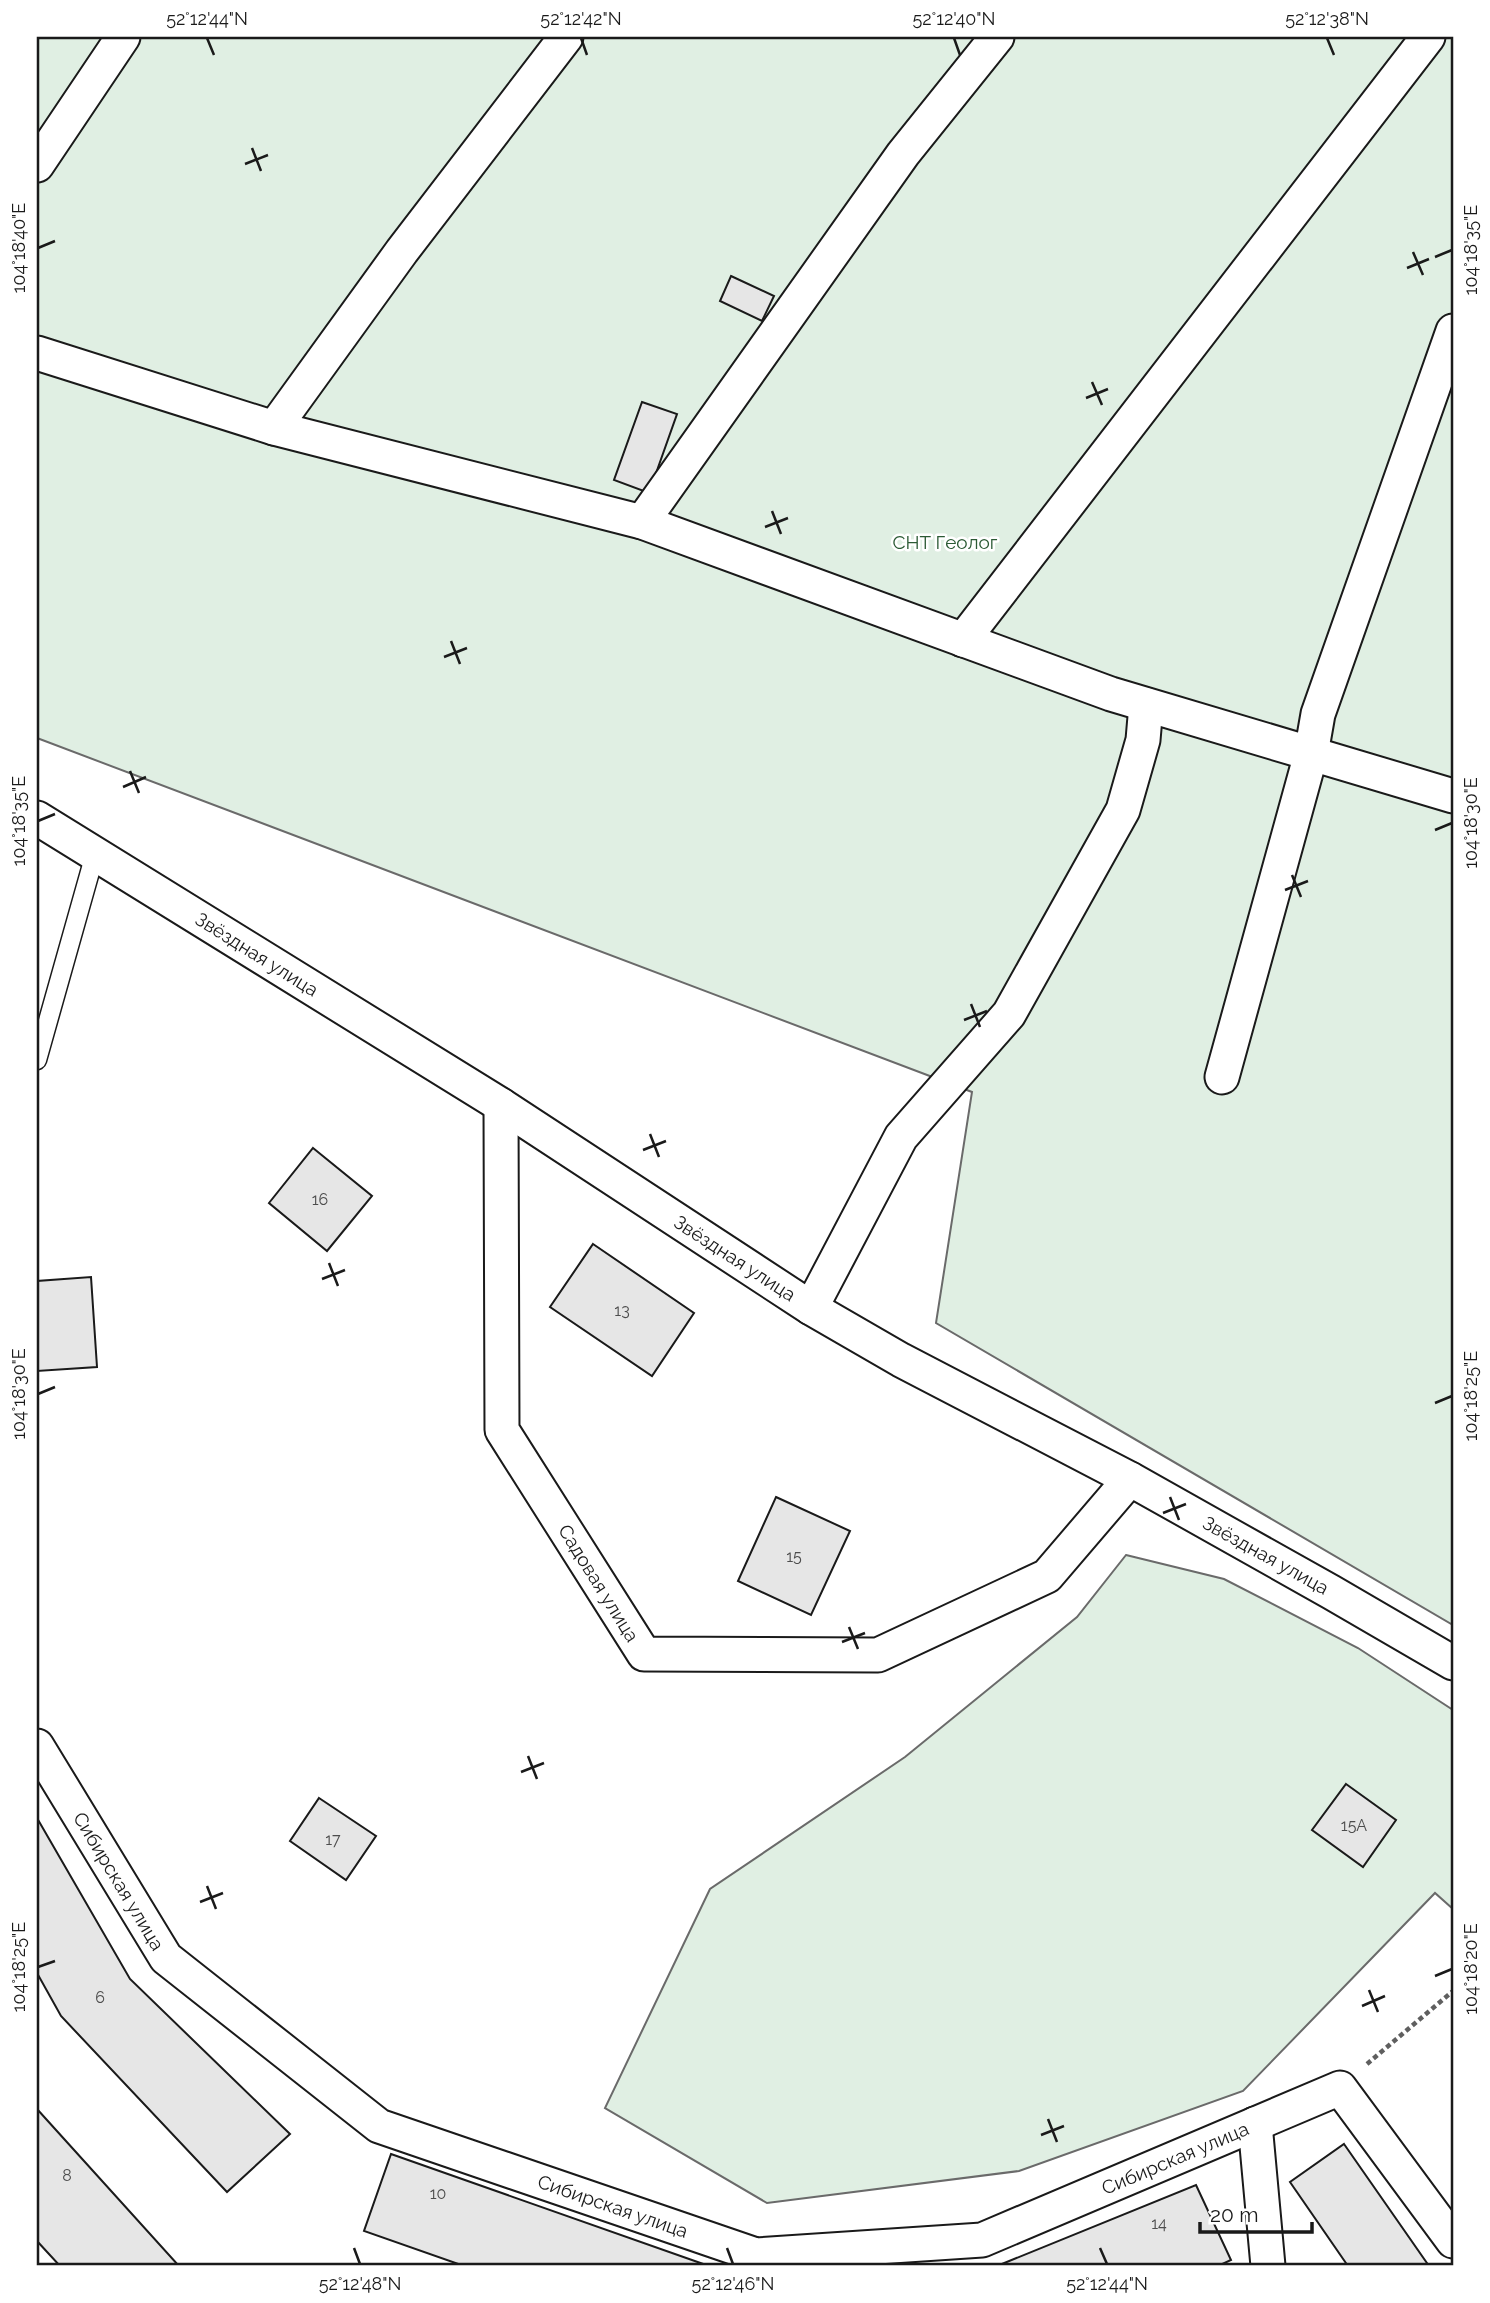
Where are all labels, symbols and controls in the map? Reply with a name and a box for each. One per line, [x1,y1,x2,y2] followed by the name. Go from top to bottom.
[166,8,248,29] text: 52°12'44"N
[540,8,622,29] text: 52°12'42"N
[913,8,995,29] text: 52°12'40"N
[1285,8,1369,29] text: 52°12'38"N
[8,203,29,293] text: 104°18'40"E
[1460,205,1481,295] text: 104°18'35"E
[892,531,998,553] park label: СНТ Геолог
[8,776,29,866] text: 104°18'35"E
[1460,777,1481,869] text: 104°18'30"E
[191,907,323,1001] street label: Звёздная улица
[312,1190,328,1209] house number: 16
[670,1210,800,1306] street label: Звёздная улица
[614,1301,630,1320] house number: 13
[8,1348,29,1440] text: 104°18'30"E
[1460,1351,1481,1441] text: 104°18'25"E
[1199,1511,1333,1599] street label: Звёздная улица
[554,1520,644,1646] street label: Садовая улица
[786,1547,802,1566] house number: 15
[69,1808,169,1954] street label: Сибирская улица
[1341,1816,1367,1835] house number: 15А
[325,1830,341,1849] house number: 17
[8,1922,29,2012] text: 104°18'25"E
[1460,1923,1481,2015] text: 104°18'20"E
[95,1988,105,2007] house number: 6
[1098,2117,1252,2199] street label: Сибирская улица
[62,2166,72,2185] house number: 8
[535,2170,691,2242] street label: Сибирская улица
[430,2184,446,2203] house number: 10
[1200,2191,1312,2235] scale bar
[1210,2202,1258,2227] text: 20 m
[1151,2214,1167,2233] house number: 14
[319,2273,401,2294] text: 52°12'48"N
[692,2273,774,2294] text: 52°12'46"N
[1066,2273,1148,2294] text: 52°12'44"N

